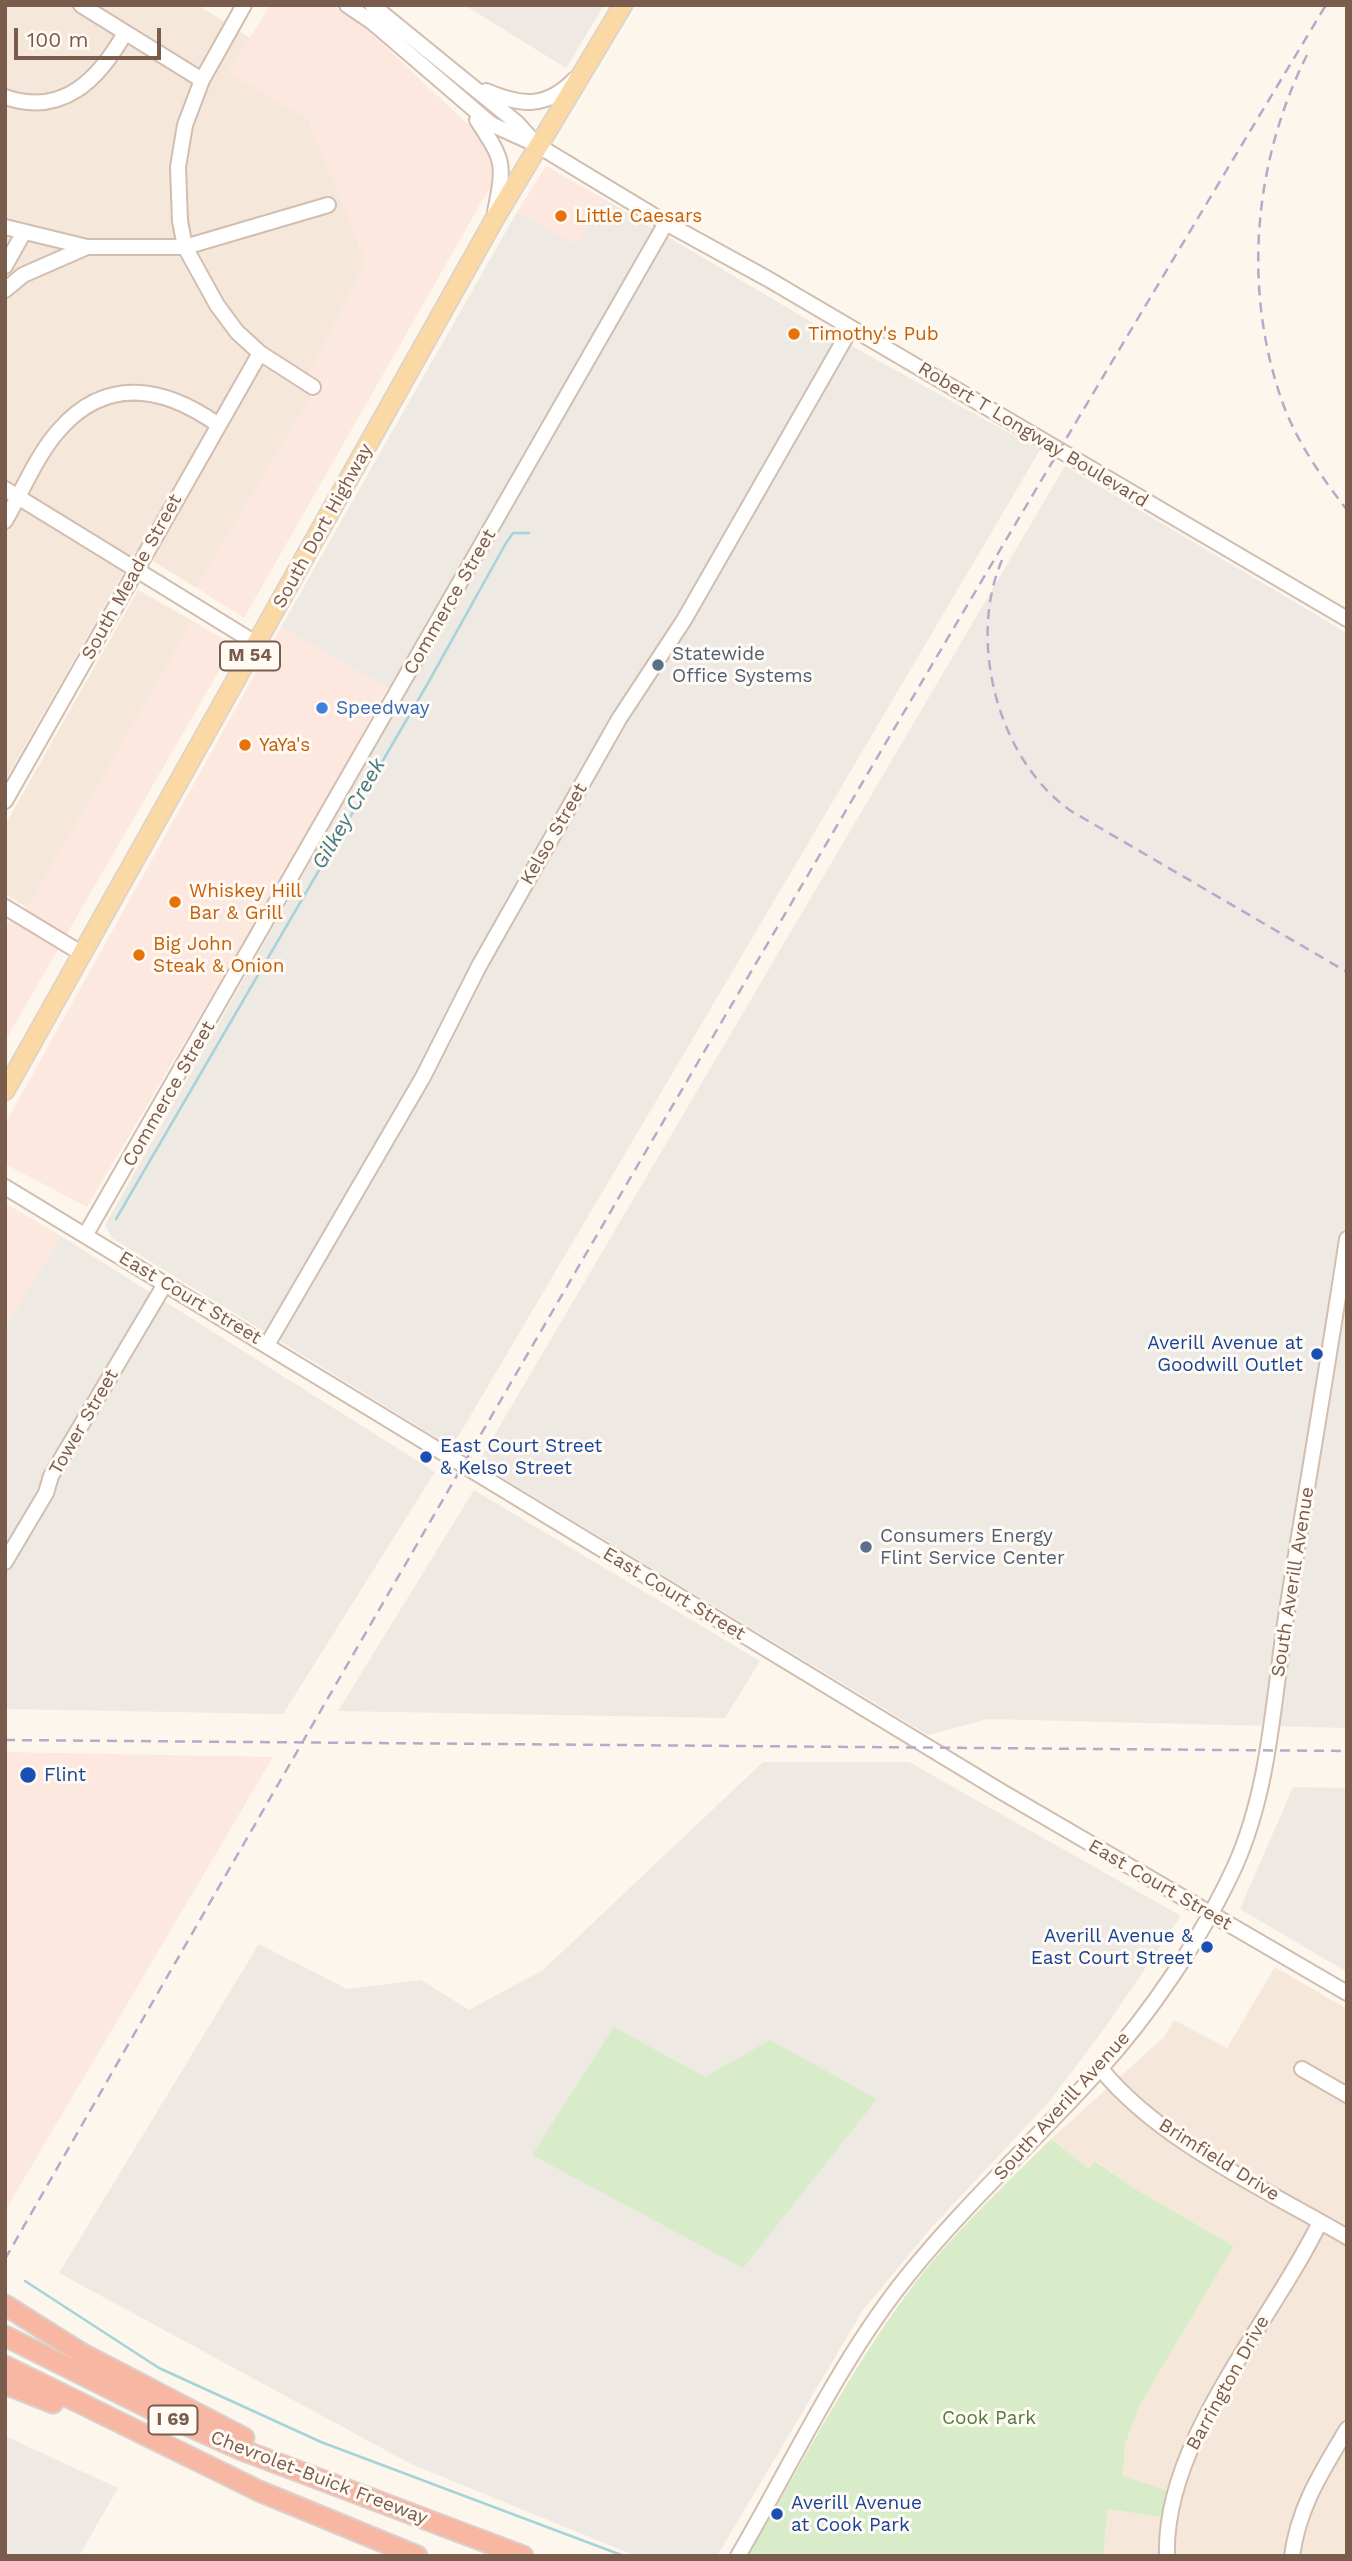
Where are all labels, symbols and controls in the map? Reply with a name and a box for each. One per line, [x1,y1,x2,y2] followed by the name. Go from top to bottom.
[18,14,164,58] scale bar
[27,27,89,52] text: 100 m
[575,205,702,227] place label: Little Caesars
[553,208,569,224] marker: Little Caesars
[808,323,939,345] place label: Timothy's Pub
[786,326,802,342] marker: Timothy's Pub
[914,357,1152,513] street label: Robert T Longway Boulevard
[268,440,378,612] street label: South Dort Highway
[77,490,187,664] street label: South Meade Street
[399,525,501,679] street label: Commerce Street
[220,642,280,670] road number: M 54
[672,643,813,687] place label: Statewide Office Systems
[650,657,666,673] marker: Statewide Office Systems
[336,697,430,719] place label: Speedway
[314,700,330,716] marker: Speedway
[259,734,310,756] place label: YaYa's
[237,737,253,753] marker: YaYa's
[307,754,391,874] water label: Gilkey Creek
[516,779,592,889] street label: Kelso Street
[189,880,302,924] place label: Whiskey Hill Bar & Grill
[167,894,183,910] marker: Whiskey Hill Bar & Grill
[153,933,285,977] place label: Big John Steak & Onion
[131,947,147,963] marker: Big John Steak & Onion
[118,1017,220,1171] street label: Commerce Street
[115,1246,265,1350] street label: East Court Street
[1147,1332,1303,1376] place label: Averill Avenue at Goodwill Outlet
[1309,1346,1325,1362] marker: Averill Avenue at Goodwill Outlet
[45,1365,123,1479] street label: Tower Street
[440,1435,602,1479] place label: East Court Street & Kelso Street
[418,1449,434,1465] marker: East Court Street & Kelso Street
[1267,1485,1319,1679] street label: South Averill Avenue
[880,1525,1065,1569] place label: Consumers Energy Flint Service Center
[858,1539,874,1555] marker: Consumers Energy Flint Service Center
[599,1542,749,1646] street label: East Court Street
[44,1764,86,1786] place label: Flint
[18,1765,38,1785] marker: Flint
[1084,1835,1236,1935] street label: East Court Street
[1031,1925,1193,1969] place label: Averill Avenue & East Court Street
[1199,1939,1215,1955] marker: Averill Avenue & East Court Street
[989,2027,1135,2185] street label: South Averill Avenue
[1154,2114,1284,2206] street label: Brimfield Drive
[1182,2312,1274,2454] street label: Barrington Drive
[148,2406,198,2434] road number: I 69
[942,2407,1036,2429] park label: Cook Park
[207,2426,431,2530] street label: Chevrolet-Buick Freeway
[791,2492,922,2536] place label: Averill Avenue at Cook Park
[769,2506,785,2522] marker: Averill Avenue at Cook Park

